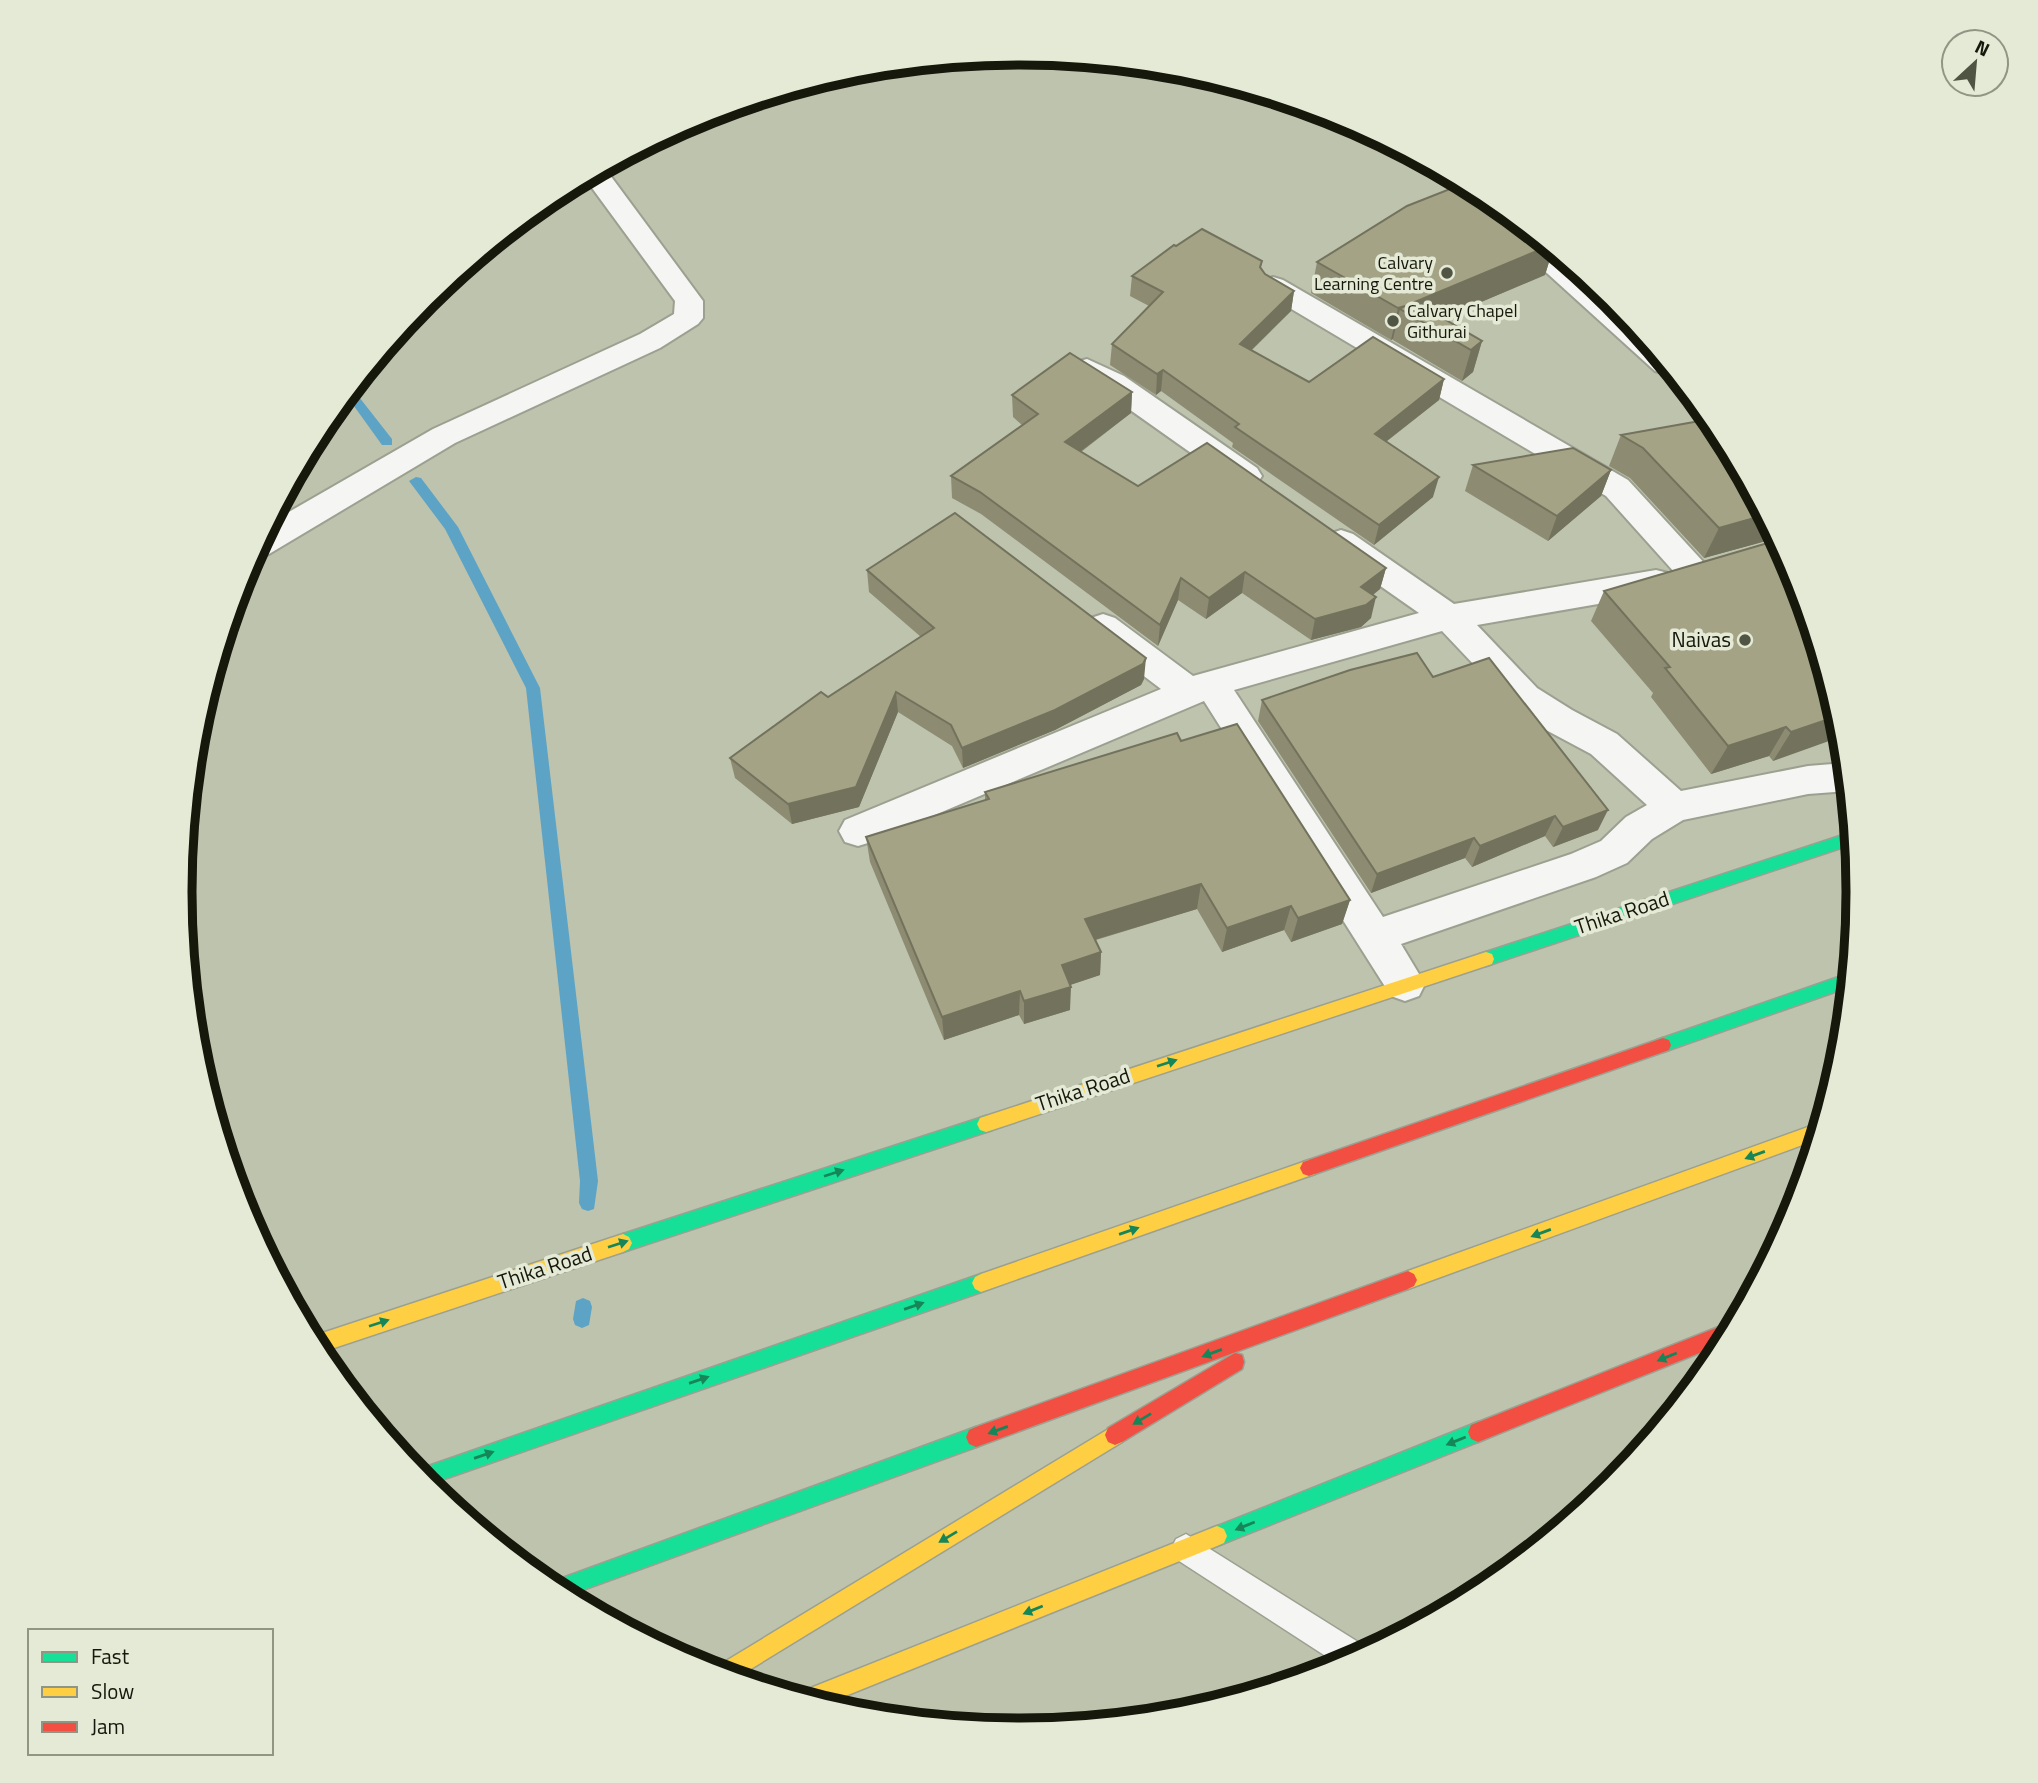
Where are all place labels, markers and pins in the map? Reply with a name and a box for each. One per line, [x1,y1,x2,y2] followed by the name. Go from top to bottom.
[1314,249,1433,297] place label: Calvary Learning Centre
[1439,265,1455,281] marker: Calvary Learning Centre
[1407,297,1518,345] place label: Calvary Chapel Githurai
[1385,313,1401,329] marker: Calvary Chapel Githurai
[1671,623,1731,655] place label: Naivas
[1737,632,1753,648] marker: Naivas

